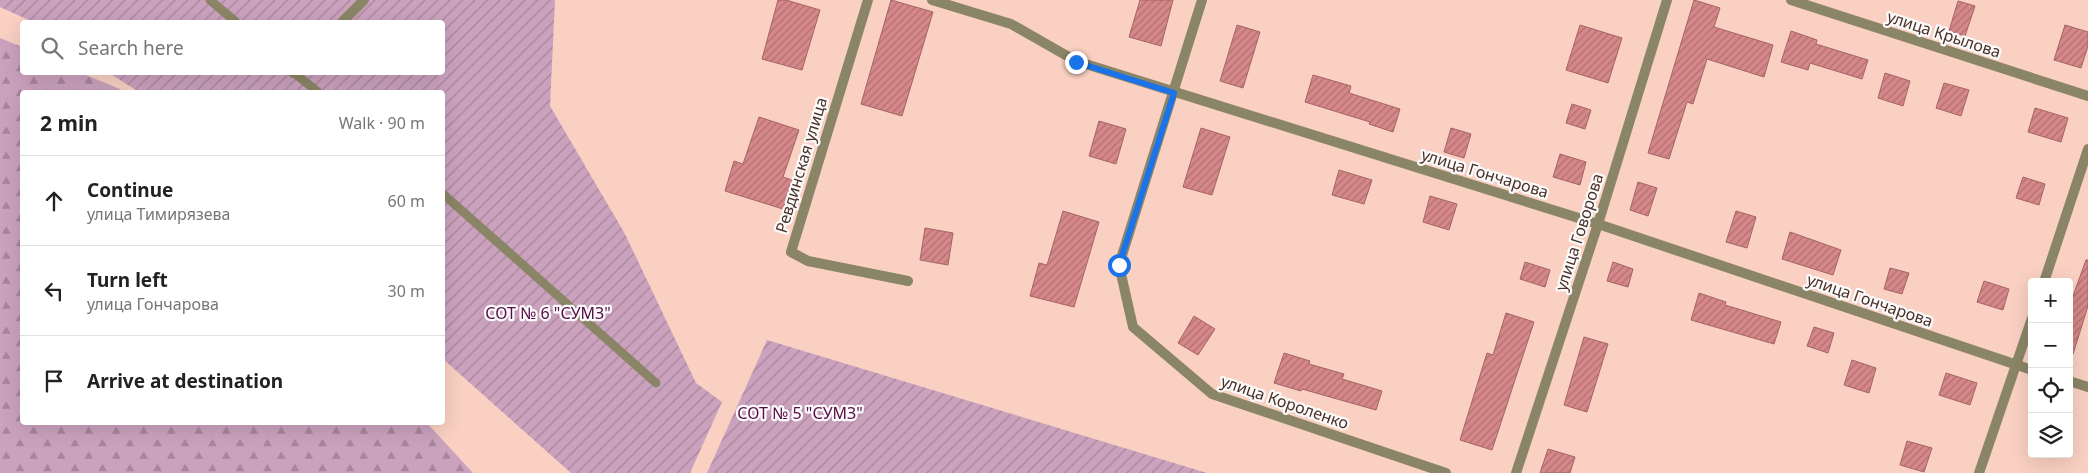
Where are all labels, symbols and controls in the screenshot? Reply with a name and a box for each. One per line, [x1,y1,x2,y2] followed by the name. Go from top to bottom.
[1884,5,2004,63] street label: улица Крылова
[20,20,445,75] search box
[38,34,66,62] icon: search
[78,35,184,61] text: Search here
[1065,51,1088,74] route end
[770,95,832,235] street label: Ревдинская улица
[40,109,98,137] text: 2 min
[339,112,425,134] text: Walk · 90 m
[1419,143,1551,203] street label: улица Гончарова
[1550,170,1608,294] street label: улица Говорова
[87,177,173,203] text: Continue
[40,187,68,215] icon: ahead
[388,190,425,212] text: 60 m
[87,203,230,225] text: улица Тимирязева
[1108,254,1131,277] route start
[87,267,168,293] text: Turn left
[1804,268,1936,332] street label: улица Гончарова
[40,277,68,305] icon: left
[2028,278,2073,458] map controls
[2028,278,2073,323] button: +
[388,280,425,302] text: 30 m
[87,293,219,315] text: улица Гончарова
[485,302,611,324] park label: СОТ № 6 "СУМЗ"
[2028,323,2073,368] button: −
[40,367,68,395] icon: arrive
[87,368,283,394] text: Arrive at destination
[2028,368,2073,413] button: locate
[1218,370,1352,434] street label: улица Короленко
[737,402,863,424] park label: СОТ № 5 "СУМЗ"
[2028,413,2073,458] button: layers

